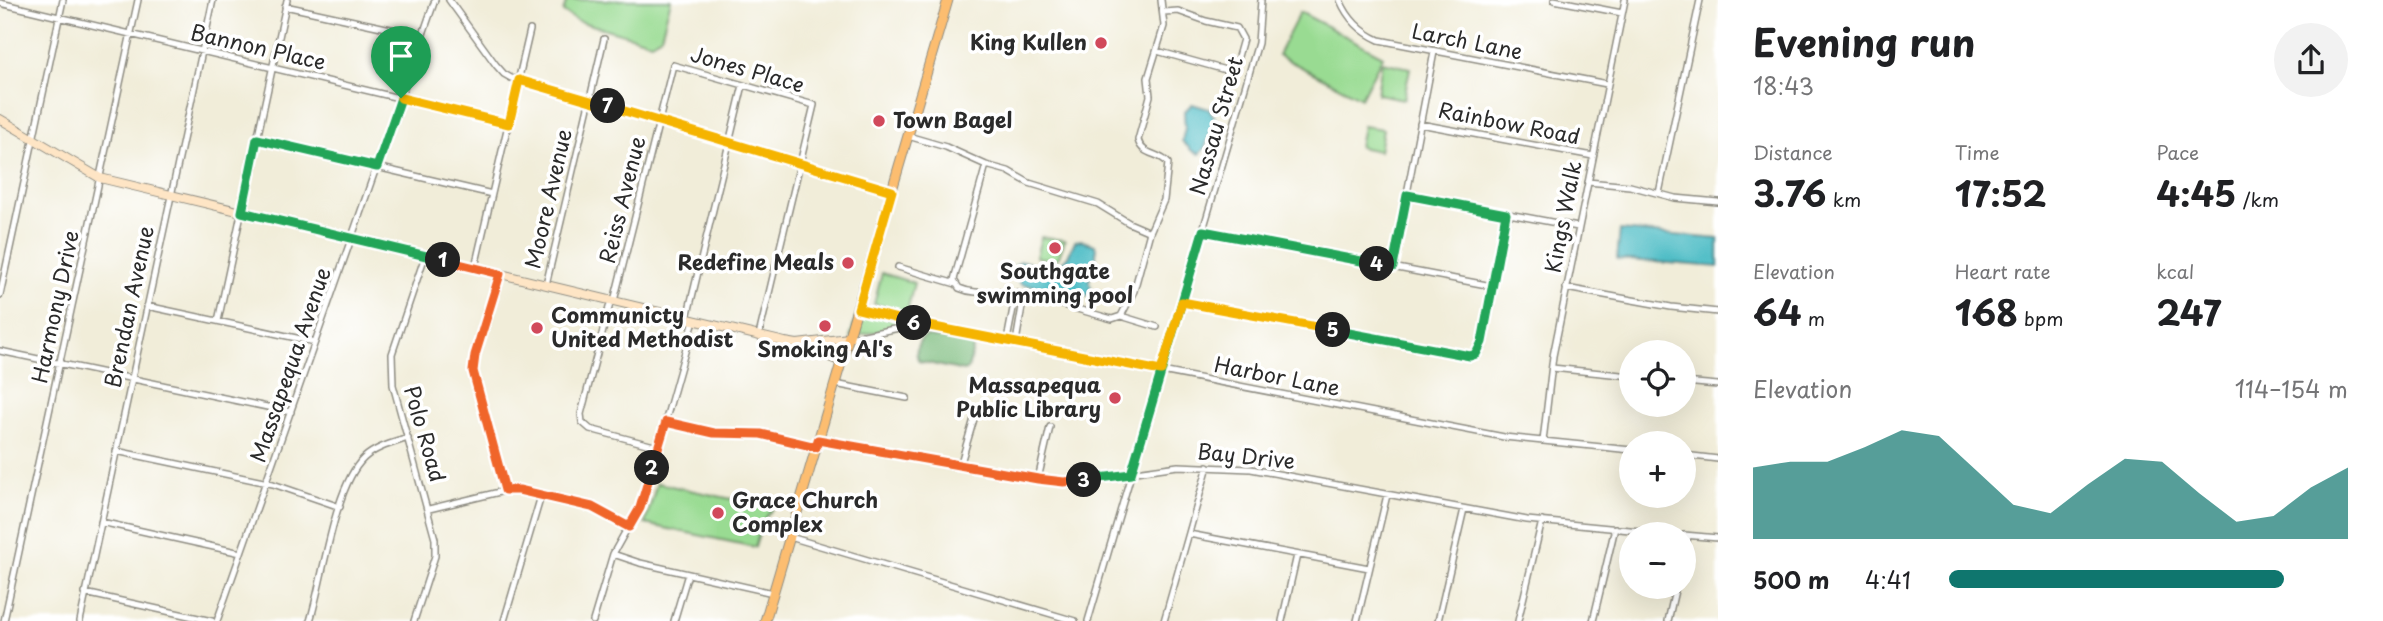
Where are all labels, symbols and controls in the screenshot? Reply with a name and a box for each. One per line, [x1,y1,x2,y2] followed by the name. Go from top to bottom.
[1753,13,1975,70] text: Evening run
[1409,14,1525,66] street label: Larch Lane
[188,15,329,77] street label: Bannon Place
[2274,23,2348,97] button: share
[970,25,1087,57] place label: King Kullen
[371,26,431,98] pin
[1093,35,1109,51] marker: King Kullen
[382,37,420,75] icon: arrive
[687,37,808,100] street label: Jones Place
[1180,52,1250,199] street label: Nassau Street
[1753,68,1814,103] text: 18:43
[590,88,626,124] pin: 7
[602,91,613,119] text: 7
[1436,93,1583,151] street label: Rainbow Road
[893,103,1012,135] place label: Town Bagel
[871,113,887,129] marker: Town Bagel
[515,126,579,272] street label: Moore Avenue
[590,133,652,266] street label: Reiss Avenue
[1753,138,1833,166] text: Distance
[1955,138,2000,166] text: Time
[2156,138,2199,166] text: Pace
[1536,158,1589,275] street label: Kings Walk
[1753,166,1827,219] text: 3.76
[1955,166,2047,219] text: 17:52
[2156,166,2236,219] text: 4:45
[1827,185,1861,213] text: km
[2236,185,2279,213] text: /km
[95,223,161,390] street label: Brendan Avenue
[22,227,86,386] street label: Harmony Drive
[1047,240,1063,256] marker: Southgate swimming pool
[426,243,460,278] pin: 1
[438,245,447,273] text: 1
[678,245,834,277] place label: Redefine Meals
[1360,246,1394,282] pin: 4
[1370,249,1383,277] text: 4
[977,254,1133,310] place label: Southgate swimming pool
[840,255,856,271] marker: Redefine Meals
[1753,257,1835,285] text: Elevation
[1955,257,2051,285] text: Heart rate
[2156,257,2194,285] text: kcal
[241,263,338,466] street label: Massapequa Avenue
[1753,285,1801,338] text: 64
[1955,285,2018,338] text: 168
[2156,285,2221,338] text: 247
[551,298,734,354] place label: Communicty United Methodist
[1801,304,1825,332] text: m
[2018,304,2064,332] text: bpm
[897,306,932,340] pin: 6
[907,308,920,336] text: 6
[1316,312,1350,348] pin: 5
[1326,315,1339,343] text: 5
[817,318,833,334] marker: Smoking Al's
[529,320,545,336] marker: Communicty United Methodist
[757,332,893,364] place label: Smoking Al's
[1619,340,1696,599] map controls
[1619,340,1696,417] button: locate
[1212,347,1343,403] street label: Harbor Lane
[956,368,1101,424] place label: Massapequa Public Library
[1753,371,1852,406] text: Elevation
[2235,371,2348,406] text: 114–154 m
[397,381,455,486] street label: Polo Road
[1107,390,1123,406] marker: Massapequa Public Library
[1619,431,1696,508] button: +
[1196,434,1297,476] street label: Bay Drive
[634,450,670,486] pin: 2
[645,453,658,481] text: 2
[1066,462,1102,498] pin: 3
[1077,465,1090,493] text: 3
[732,483,878,539] place label: Grace Church Complex
[710,505,726,521] marker: Grace Church Complex
[1619,522,1696,599] button: −
[1753,562,1830,597] text: 500 m
[1865,562,1911,597] text: 4:41

